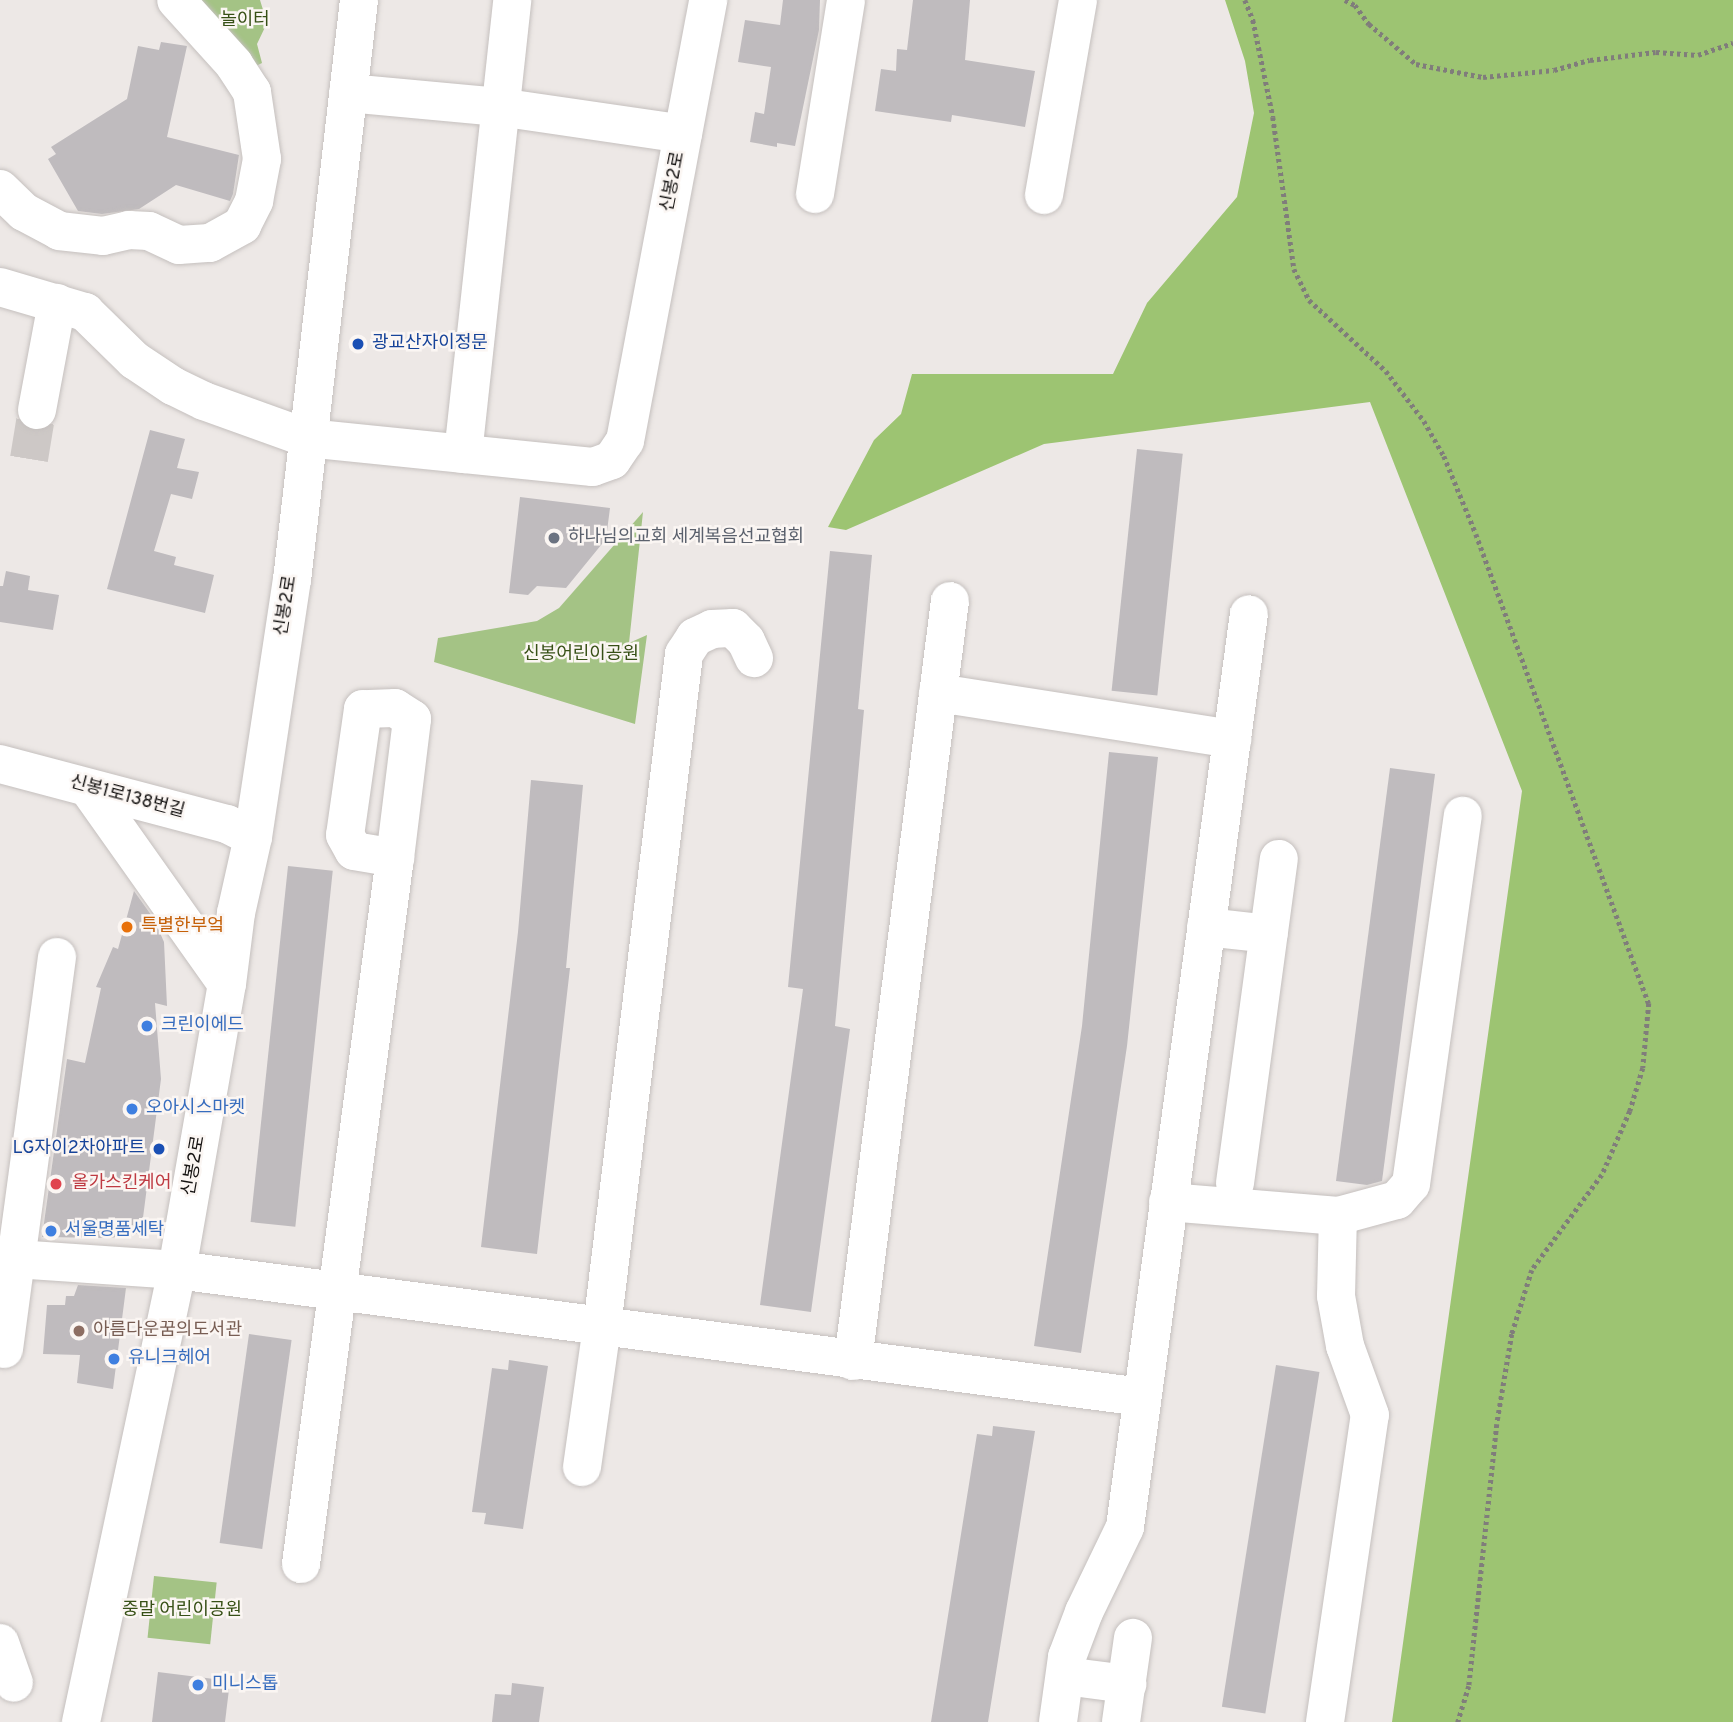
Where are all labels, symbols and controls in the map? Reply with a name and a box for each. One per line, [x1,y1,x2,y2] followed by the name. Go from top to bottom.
[220,10,270,32] park label: 놀이터
[658,150,690,214] street label: 신봉2로
[372,333,488,355] place label: 광교산자이정문
[350,336,366,352] marker: 광교산자이정문
[568,527,804,549] place label: 하나님의교회 세계복음선교협회
[546,530,562,546] marker: 하나님의교회 세계복음선교협회
[272,574,302,638] street label: 신봉2로
[523,644,639,666] park label: 신봉어린이공원
[67,772,187,824] street label: 신봉1로138번길
[141,916,224,938] place label: 특별한부엌
[119,919,135,935] marker: 특별한부엌
[161,1015,244,1037] place label: 크린이에드
[139,1018,155,1034] marker: 크린이에드
[146,1098,245,1120] place label: 오아시스마켓
[124,1101,140,1117] marker: 오아시스마켓
[179,1134,211,1198] street label: 신봉2로
[12,1138,145,1160] place label: LG자이2차아파트
[151,1141,167,1157] marker: LG자이2차아파트
[72,1173,171,1195] place label: 올가스킨케어
[46,1174,66,1194] marker: 올가스킨케어
[65,1220,164,1242] place label: 서울명품세탁
[43,1223,59,1239] marker: 서울명품세탁
[93,1320,242,1342] place label: 아름다운꿈의도서관
[71,1323,87,1339] marker: 아름다운꿈의도서관
[128,1348,211,1370] place label: 유니크헤어
[106,1351,122,1367] marker: 유니크헤어
[122,1600,242,1622] park label: 중말 어린이공원
[212,1674,278,1696] place label: 미니스톱
[190,1677,206,1693] marker: 미니스톱

